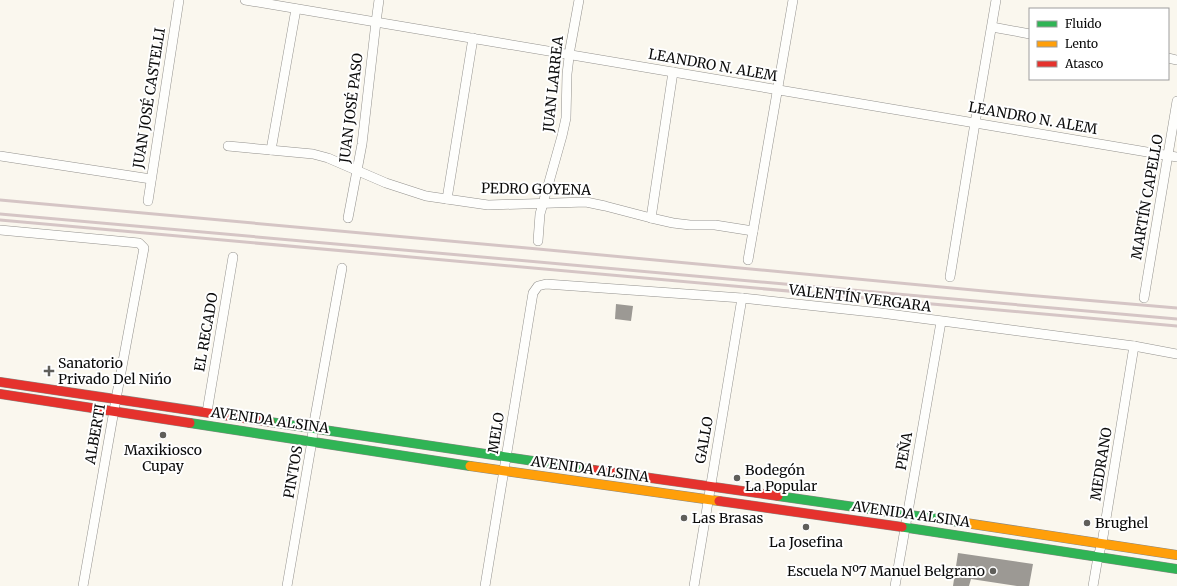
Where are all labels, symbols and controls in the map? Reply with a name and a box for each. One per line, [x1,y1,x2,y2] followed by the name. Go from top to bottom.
[1029,8,1169,80] legend
[1065,16,1102,31] text: Fluido
[129,26,169,171] street label: JUAN JOSÉ CASTELLI
[539,35,567,134] street label: JUAN LARREA
[1065,36,1098,51] text: Lento
[647,45,779,85] street label: LEANDRO N. ALEM
[335,52,367,165] street label: JUAN JOSÉ PASO
[1064,56,1103,71] text: Atasco
[967,98,1099,138] street label: LEANDRO N. ALEM
[1127,133,1167,261] street label: MARTÍN CAPELLO
[481,179,591,199] street label: PEDRO GOYENA
[787,280,932,316] street label: VALENTÍN VERGARA
[190,291,222,373] street label: EL RECADO
[58,354,172,388] place label: Sanatorio Privado Del Nińo
[43,365,55,377] marker: Sanatorio Privado Del Nińo
[81,402,109,467] street label: ALBERTI
[209,403,330,437] street label: AVENIDA ALSINA
[484,411,508,455] street label: MELO
[691,415,717,465] street label: GALLO
[1086,426,1116,502] street label: MEDRANO
[158,430,168,440] marker: Maxikiosco Cupay
[892,430,916,471] street label: PEÑA
[124,441,202,475] place label: Maxikiosco Cupay
[280,444,306,500] street label: PINTOS
[529,452,650,486] street label: AVENIDA ALSINA
[745,461,817,495] place label: Bodegón La Popular
[732,473,742,483] marker: Bodegón La Popular
[850,497,971,531] street label: AVENIDA ALSINA
[692,509,764,527] place label: Las Brasas
[679,513,689,523] marker: Las Brasas
[1095,514,1149,532] place label: Brughel
[1082,518,1092,528] marker: Brughel
[801,522,811,532] marker: La Josefina
[769,533,843,551] place label: La Josefina
[787,562,985,580] place label: Escuela Nº7 Manuel Belgrano
[988,566,998,576] marker: Escuela Nº7 Manuel Belgrano

